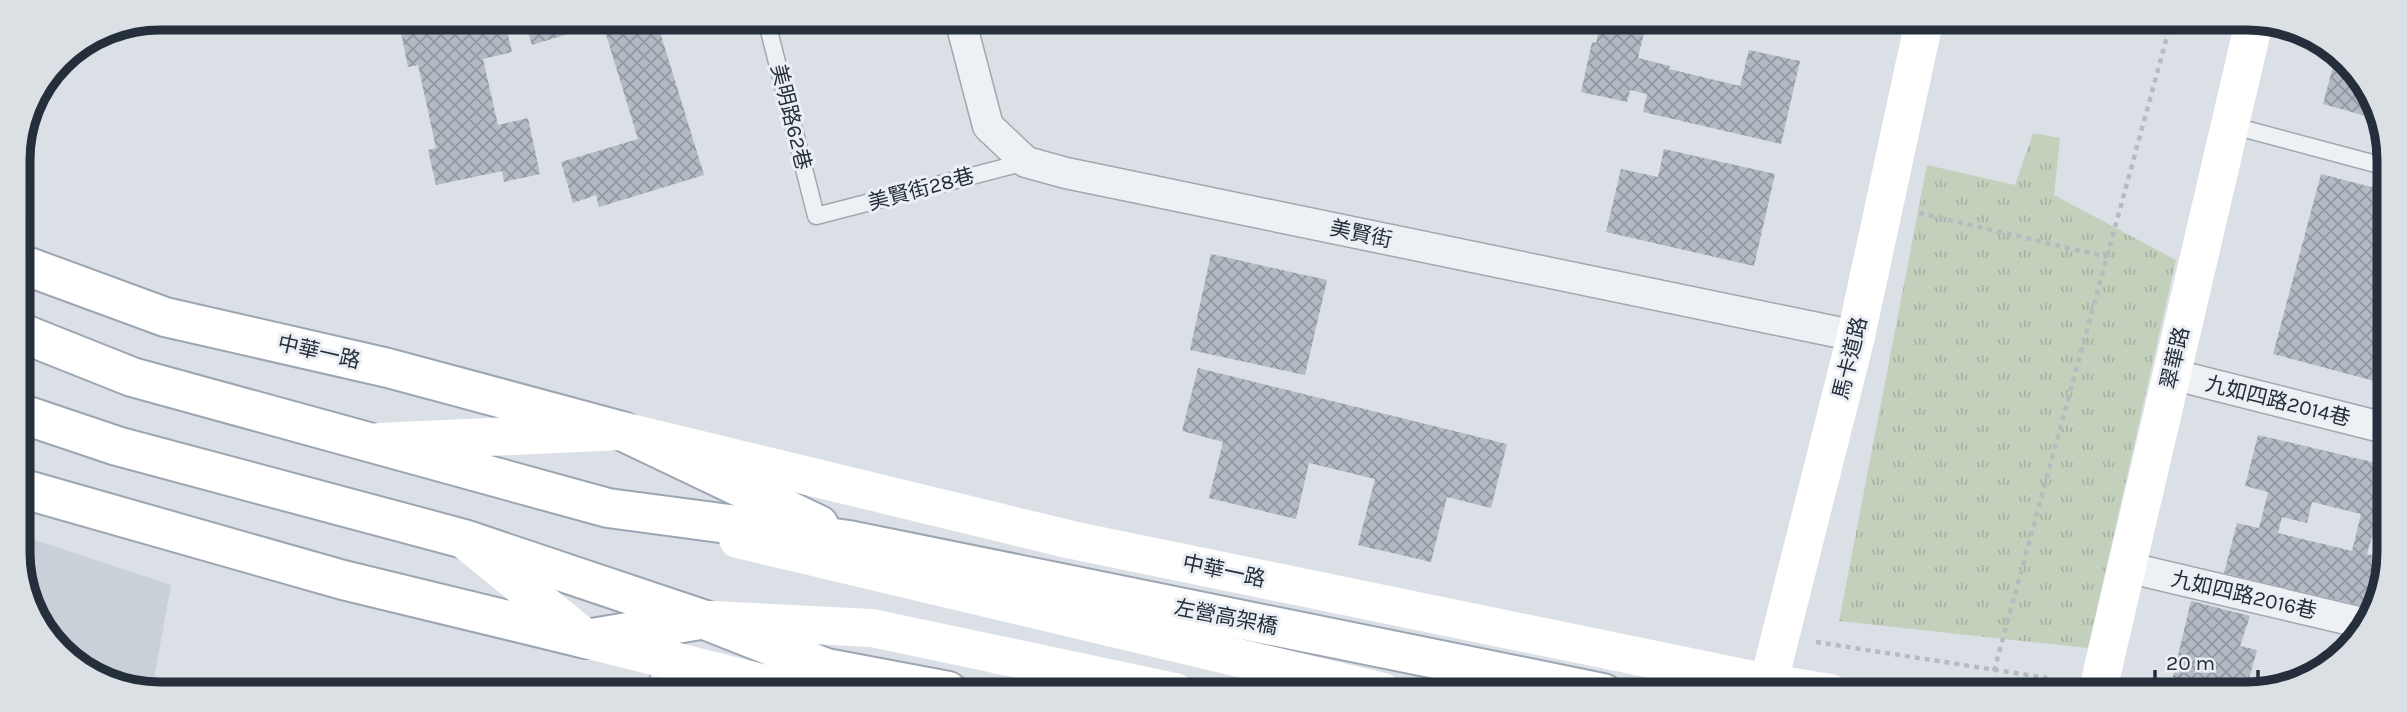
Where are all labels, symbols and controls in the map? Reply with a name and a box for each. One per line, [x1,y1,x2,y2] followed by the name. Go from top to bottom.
[766,62,816,172] street label: 美明路62巷
[865,163,977,215] street label: 美賢街28巷
[1328,216,1394,252] street label: 美賢街
[1828,314,1872,402] street label: 馬卡道路
[2156,325,2194,391] street label: 翠華路
[275,331,363,373] street label: 中華一路
[2203,371,2353,431] street label: 九如四路2014巷
[1180,551,1268,591] street label: 中華一路
[2169,567,2319,623] street label: 九如四路2016巷
[1172,595,1280,639] street label: 左營高架橋
[2155,638,2258,682] scale bar
[2166,651,2215,675] text: 20 m

